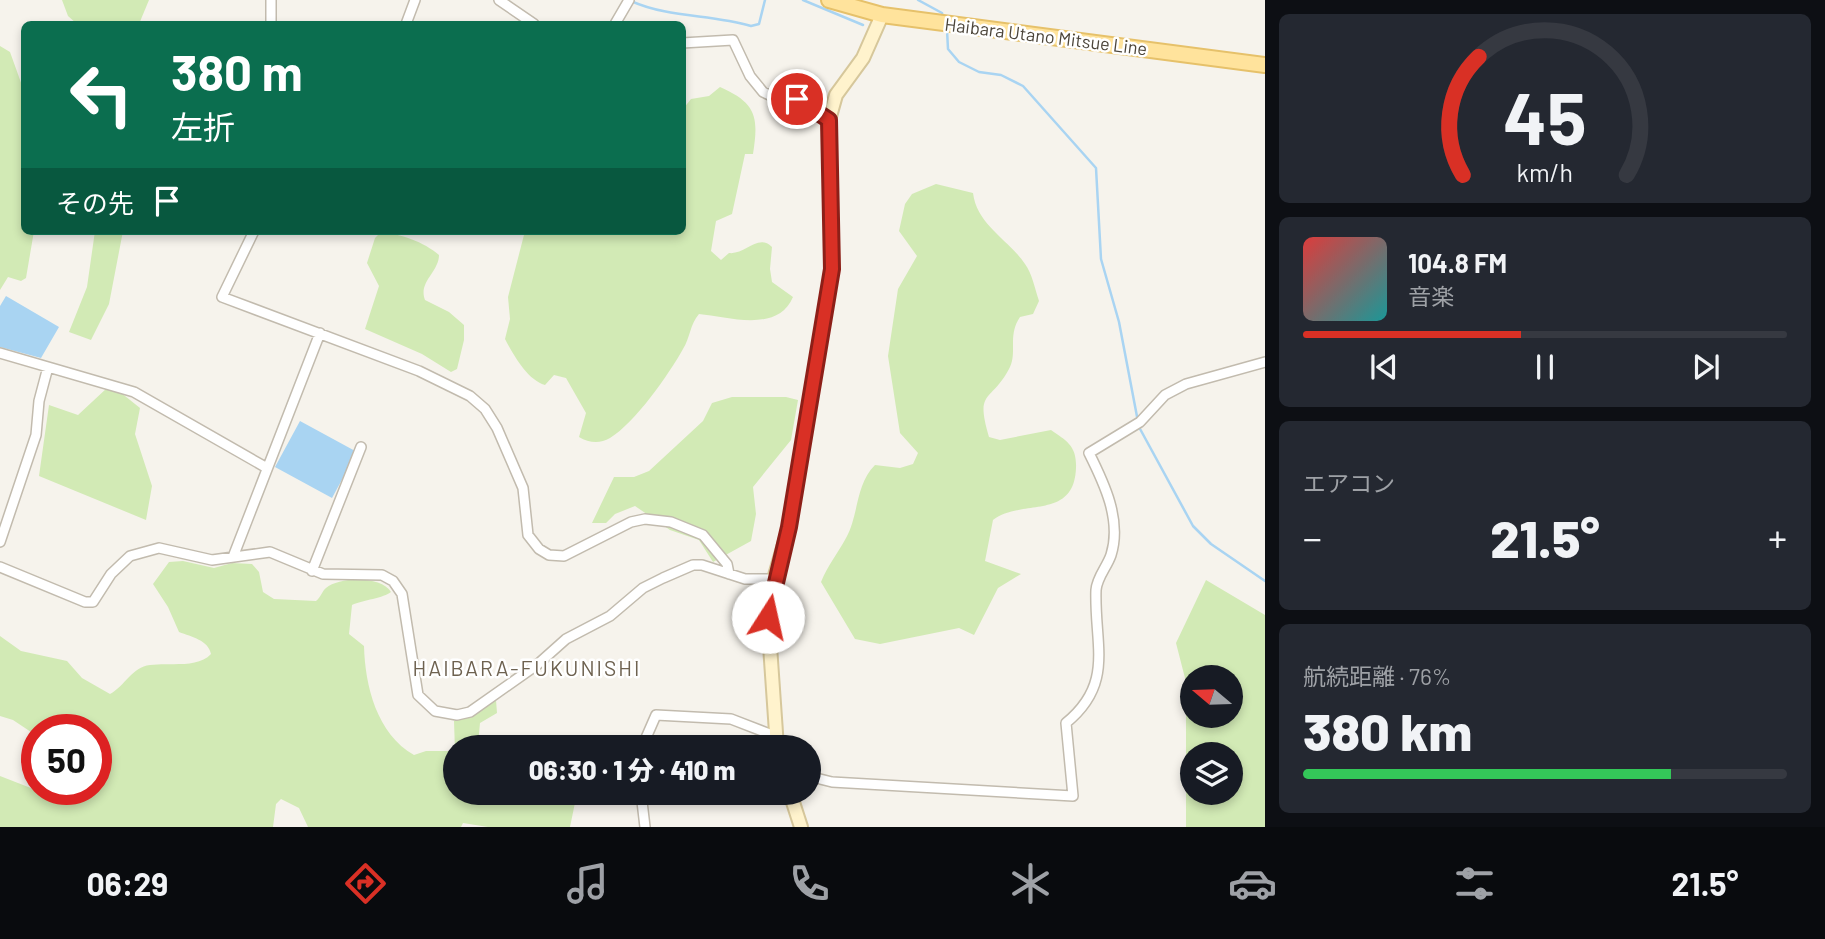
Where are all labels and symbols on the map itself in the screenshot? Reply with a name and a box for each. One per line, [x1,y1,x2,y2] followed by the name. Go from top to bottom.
[944,13,1148,59] street label: Haibara Utano Mitsue Line
[767,69,827,129] pin
[731,580,805,654] position arrow
[413,655,641,680] district label: HAIBARA-FUKUNISHI
[1180,665,1242,728] north arrow
[21,714,112,805] speed limit sign: 50

